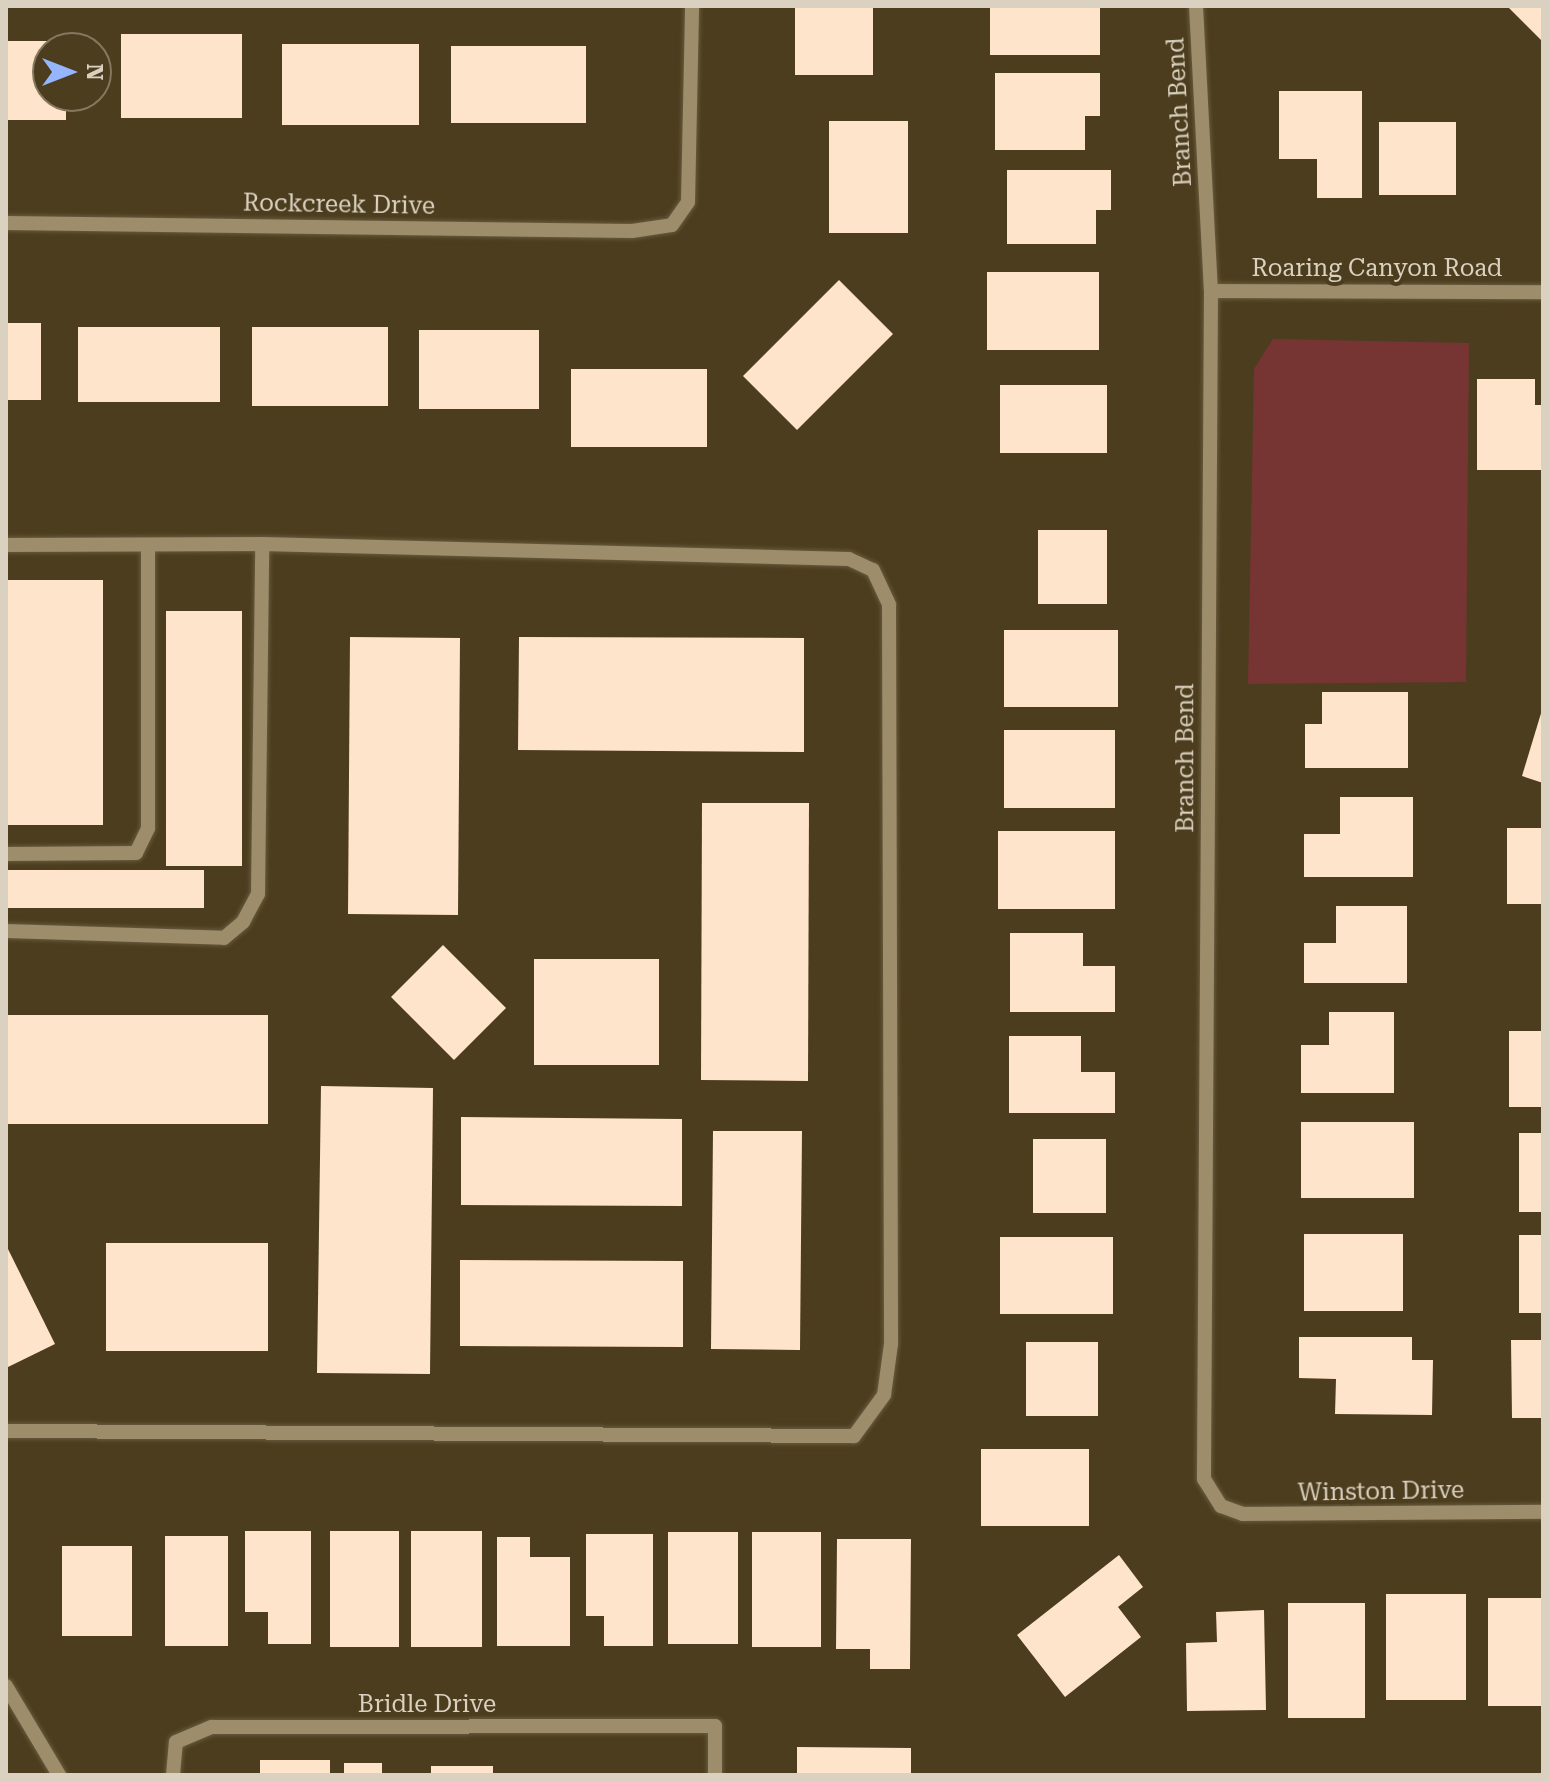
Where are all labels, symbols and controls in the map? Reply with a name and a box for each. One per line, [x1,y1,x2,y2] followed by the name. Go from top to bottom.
[32,32,112,112] north arrow
[1162,37,1198,187] street label: Branch Bend
[82,64,107,80] text: N
[243,189,435,221] street label: Rockcreek Drive
[1252,255,1502,283] street label: Roaring Canyon Road
[1172,683,1200,833] street label: Branch Bend
[1298,1476,1464,1508] street label: Winston Drive
[358,1691,496,1719] street label: Bridle Drive

